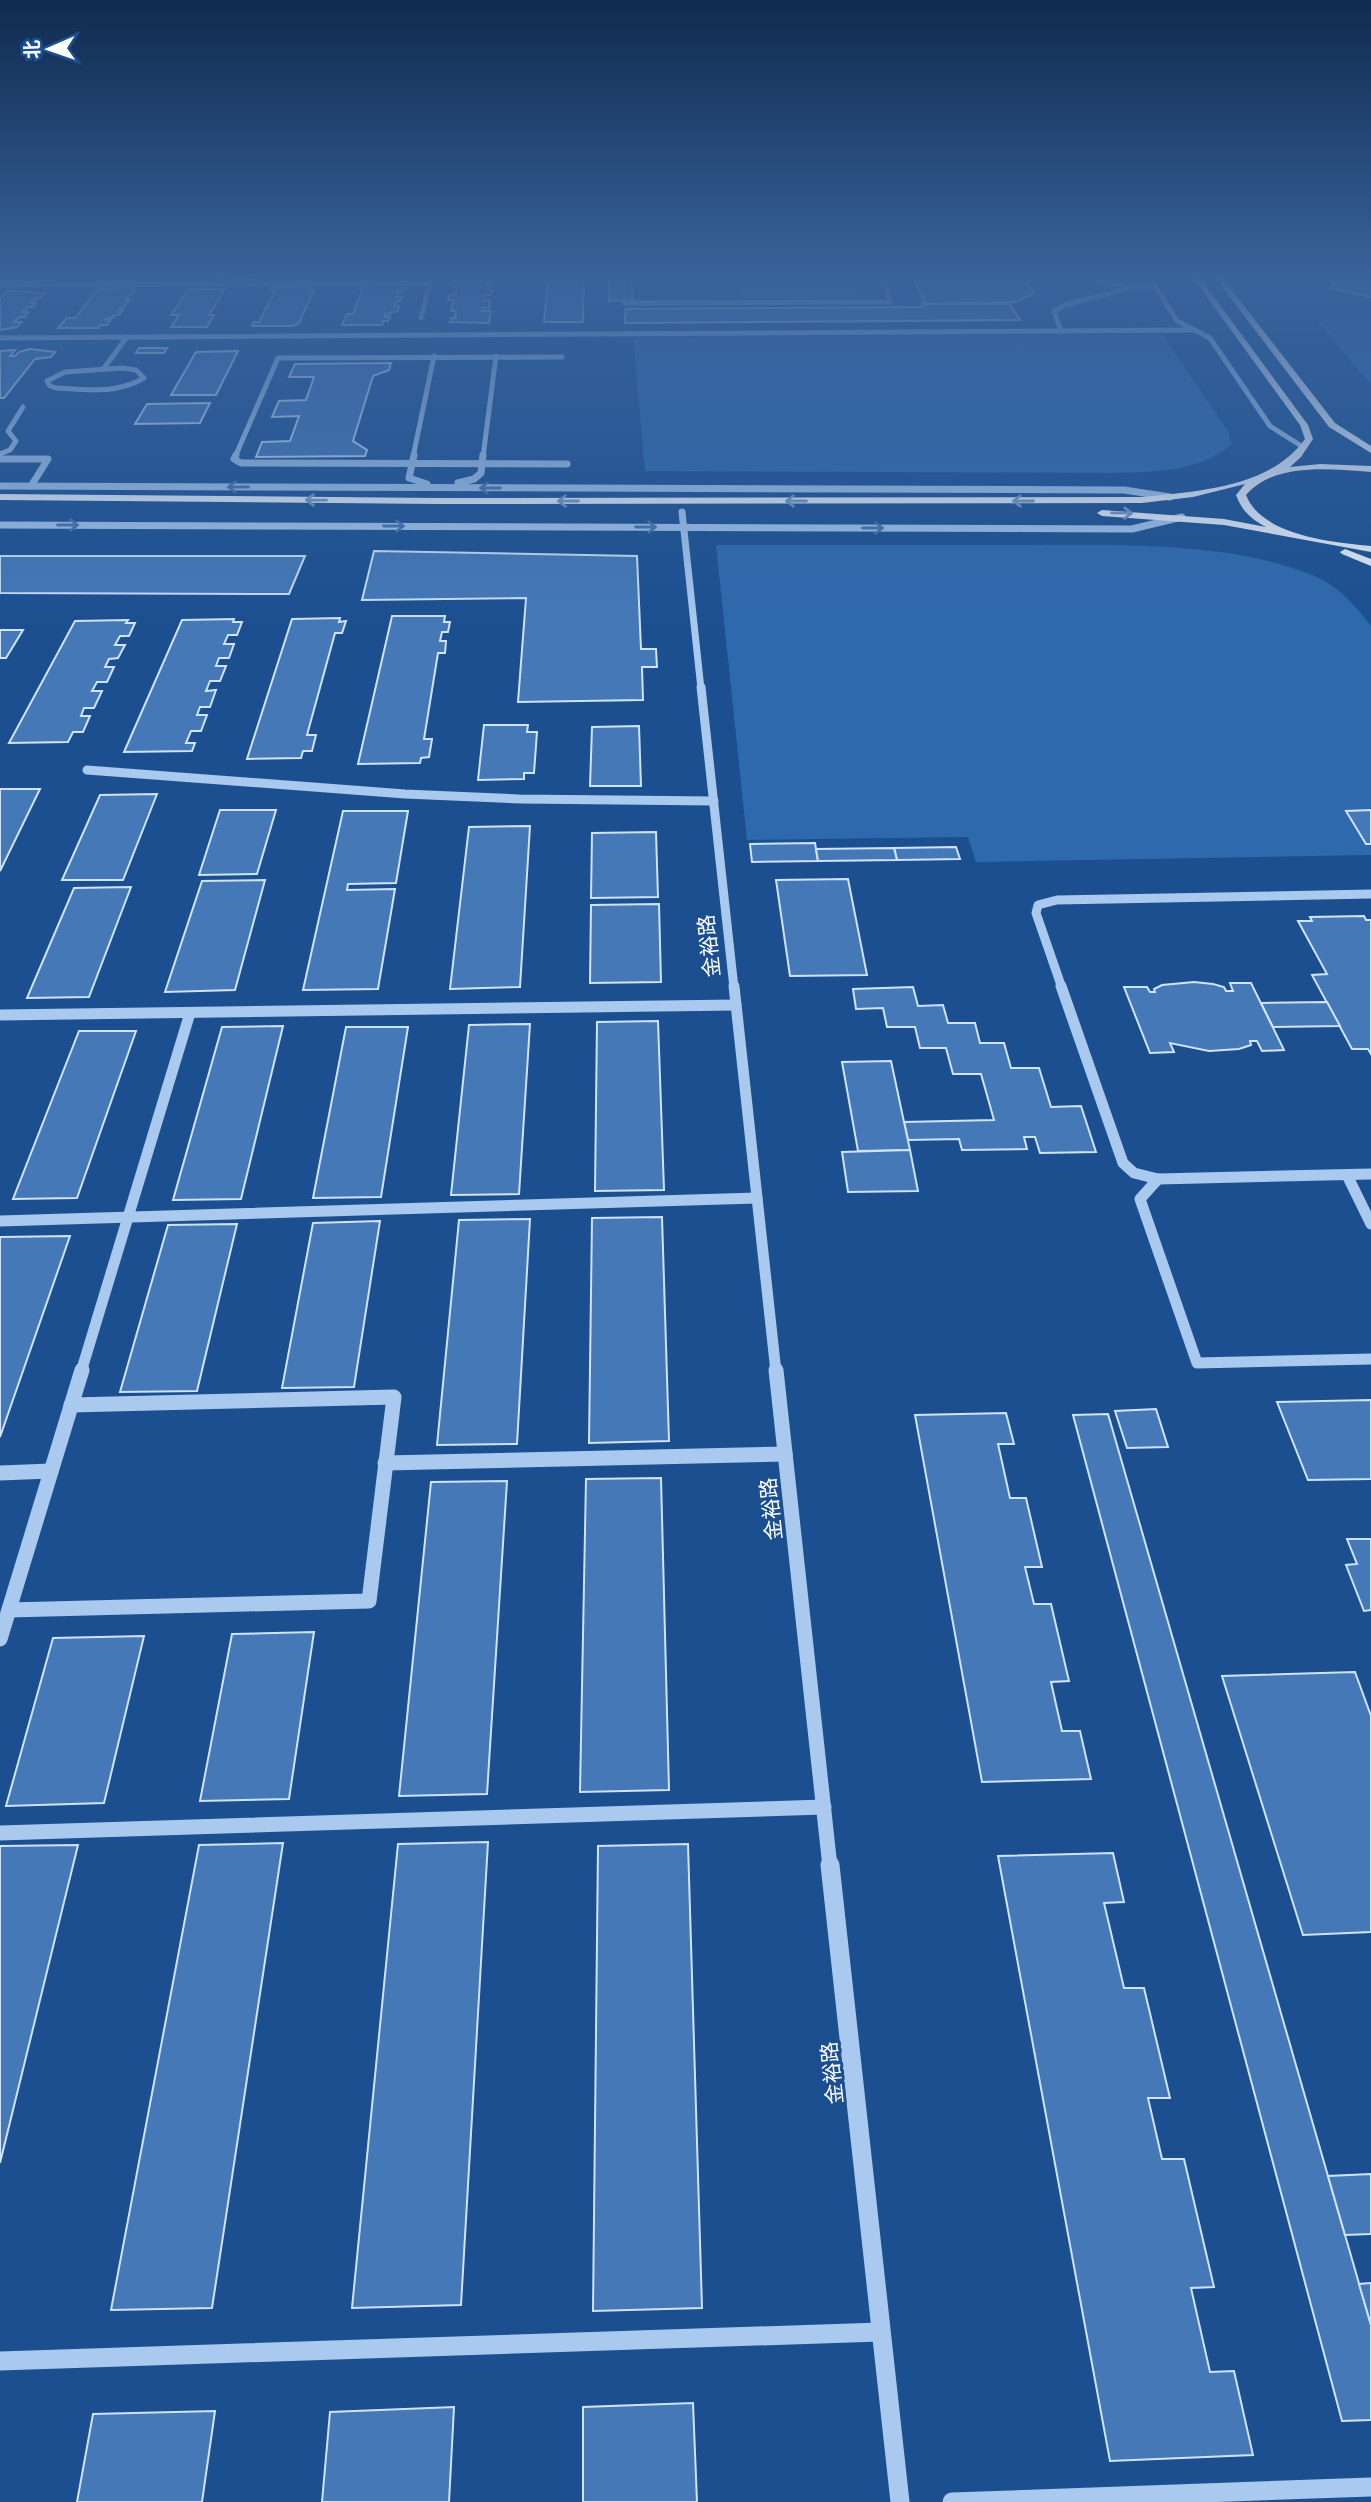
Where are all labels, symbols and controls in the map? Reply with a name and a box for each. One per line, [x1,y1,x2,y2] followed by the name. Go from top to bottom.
[14,14,84,84] north arrow
[20,40,43,60] text: 北
[227,480,250,494] one-way arrow
[479,481,502,495] one-way arrow
[305,493,328,507] one-way arrow
[557,494,580,508] one-way arrow
[785,494,808,508] one-way arrow
[1012,494,1035,508] one-way arrow
[1110,506,1133,520] one-way arrow
[56,518,79,532] one-way arrow
[382,519,405,533] one-way arrow
[634,520,657,534] one-way arrow
[861,521,884,535] one-way arrow
[692,913,724,979] street label: 金裕路
[754,1476,786,1542] street label: 金裕路
[815,2040,847,2106] street label: 金裕路

